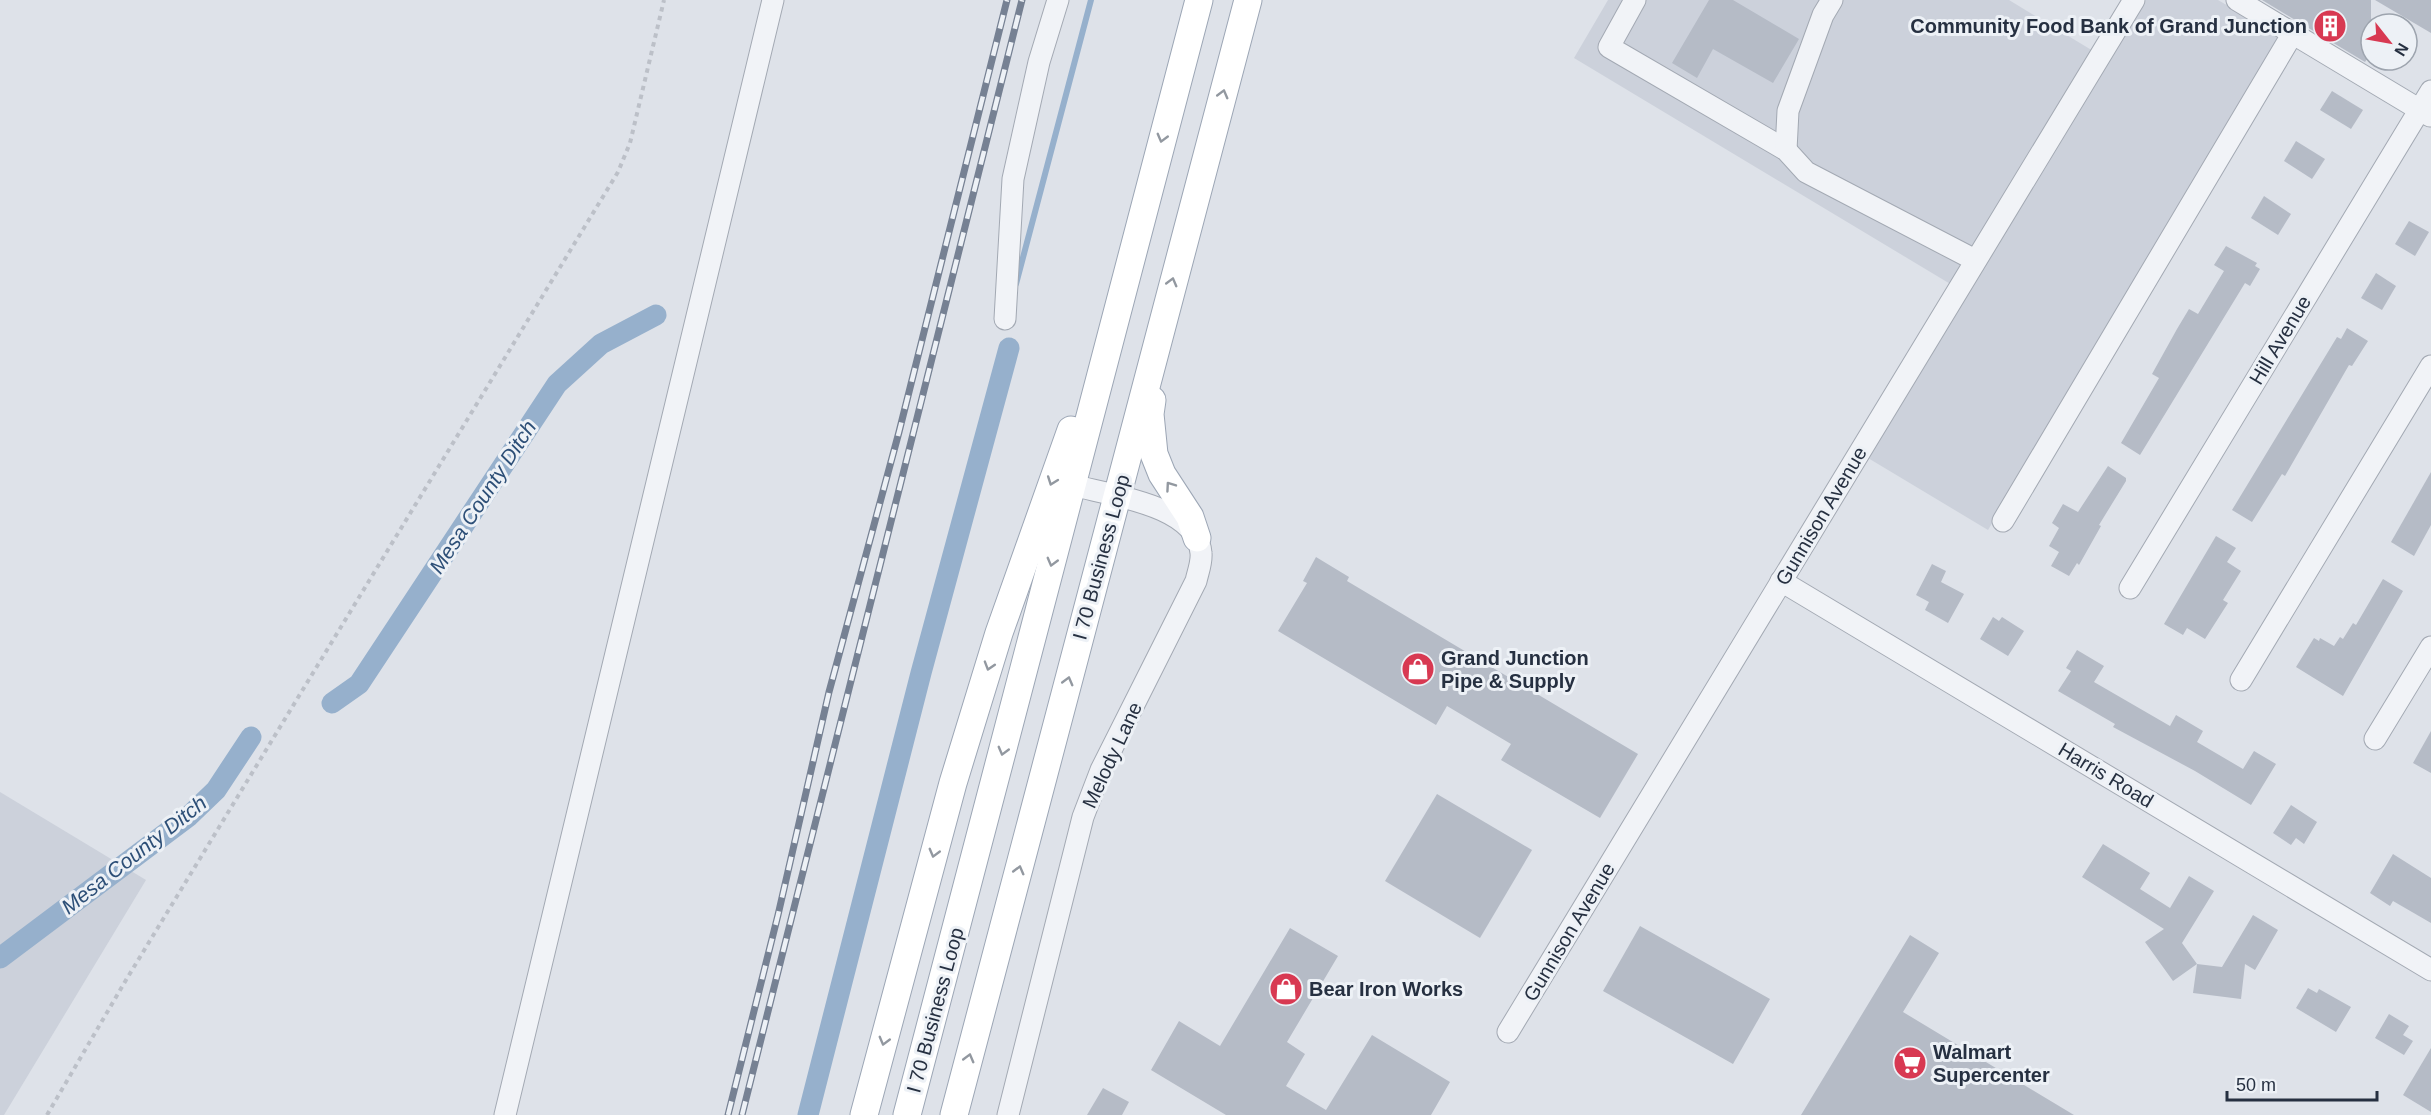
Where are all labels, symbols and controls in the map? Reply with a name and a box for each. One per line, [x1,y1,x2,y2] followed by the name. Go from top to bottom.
[2312,8,2348,44] building icon: Community Food Bank of Grand Junction
[2359,12,2419,72] north arrow
[1910,15,2307,37] place label: Community Food Bank of Grand Junction
[2391,40,2412,59] text: N
[1215,89,1228,99] one-way arrow
[1157,133,1170,143] one-way arrow
[1165,278,1178,288] one-way arrow
[2245,292,2315,388] street label: Hill Avenue
[425,416,541,577] water label: Mesa County Ditch
[1771,443,1871,589] street label: Gunnison Avenue
[1068,472,1134,642] street label: I 70 Business Loop
[1047,475,1059,486] one-way arrow
[1166,482,1177,493] one-way arrow
[1047,557,1060,567] one-way arrow
[1441,647,1589,692] place label: Grand Junction Pipe & Supply
[1400,651,1436,687] shop icon: Grand Junction Pipe & Supply
[984,660,996,671] one-way arrow
[1061,676,1074,686] one-way arrow
[1078,698,1146,812] street label: Melody Lane
[2055,738,2157,812] street label: Harris Road
[997,745,1010,755] one-way arrow
[57,791,211,918] water label: Mesa County Ditch
[929,848,942,858] one-way arrow
[1519,859,1619,1005] street label: Gunnison Avenue
[1011,865,1024,875] one-way arrow
[902,925,968,1095] street label: I 70 Business Loop
[1268,971,1304,1007] shop icon: Bear Iron Works
[1309,978,1463,1000] place label: Bear Iron Works
[879,1035,891,1046] one-way arrow
[1933,1041,2050,1086] place label: Walmart Supercenter
[1892,1045,1928,1081] supermarket icon: Walmart Supercenter
[962,1054,974,1064] one-way arrow
[2227,1064,2377,1102] scale bar
[2236,1075,2276,1095] text: 50 m

